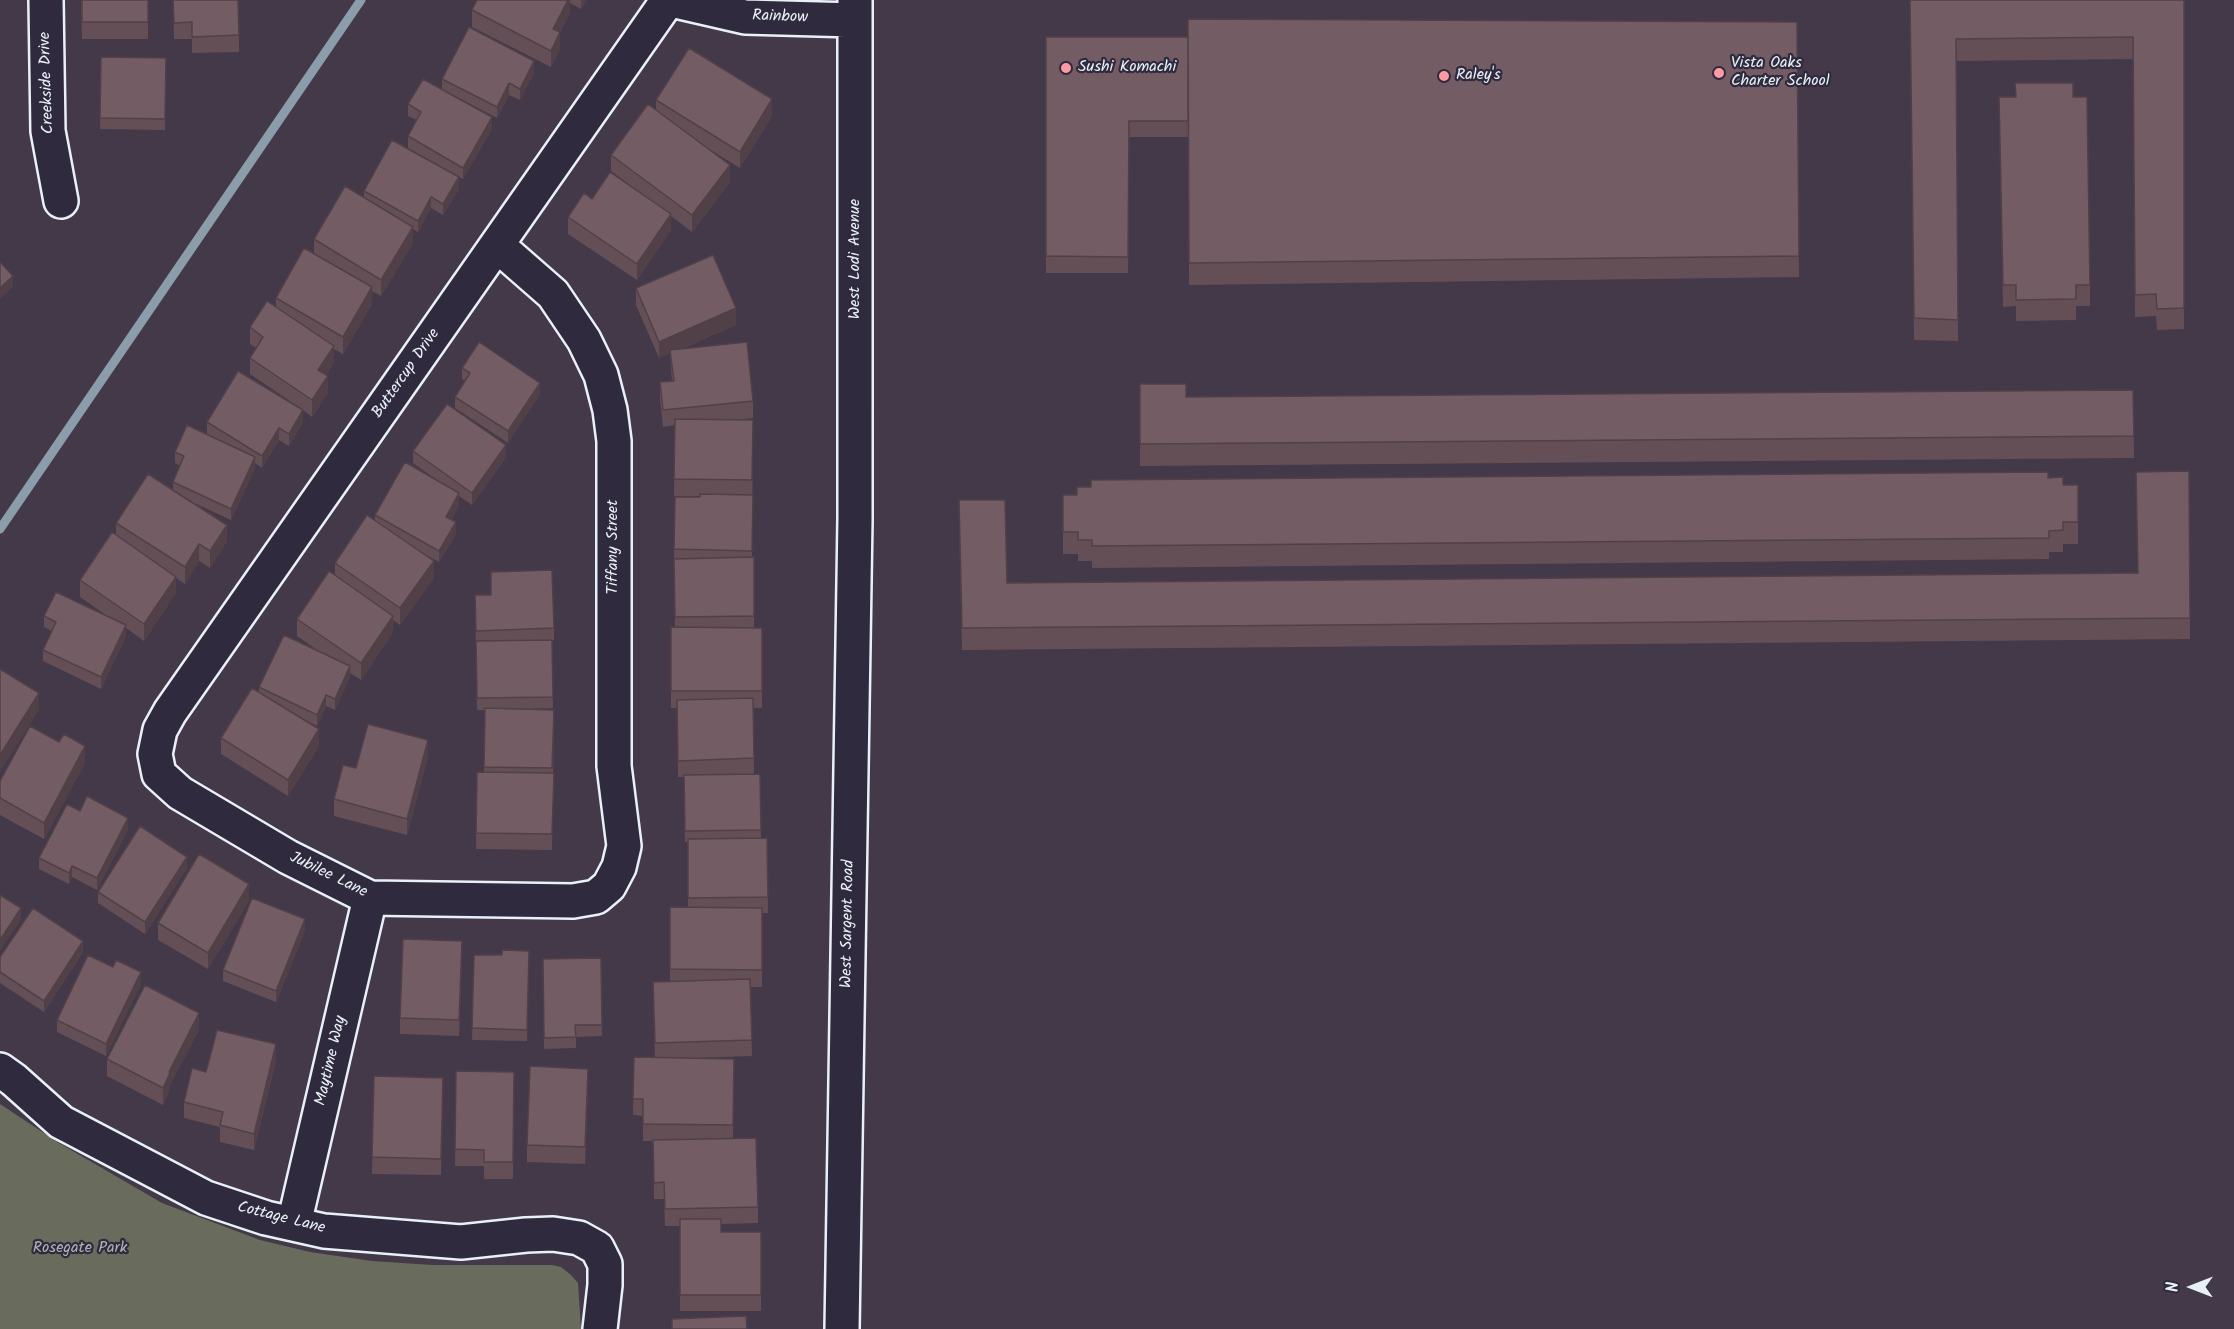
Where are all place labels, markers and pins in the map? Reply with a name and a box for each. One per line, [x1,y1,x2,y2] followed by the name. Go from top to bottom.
[1731,54,1830,92] place label: Vista Oaks Charter School
[1078,58,1176,78] place label: Sushi Komachi
[1059,61,1073,75] marker: Sushi Komachi
[1456,66,1501,86] place label: Raley's
[1712,66,1726,80] marker: Vista Oaks Charter School
[1437,69,1451,83] marker: Raley's

